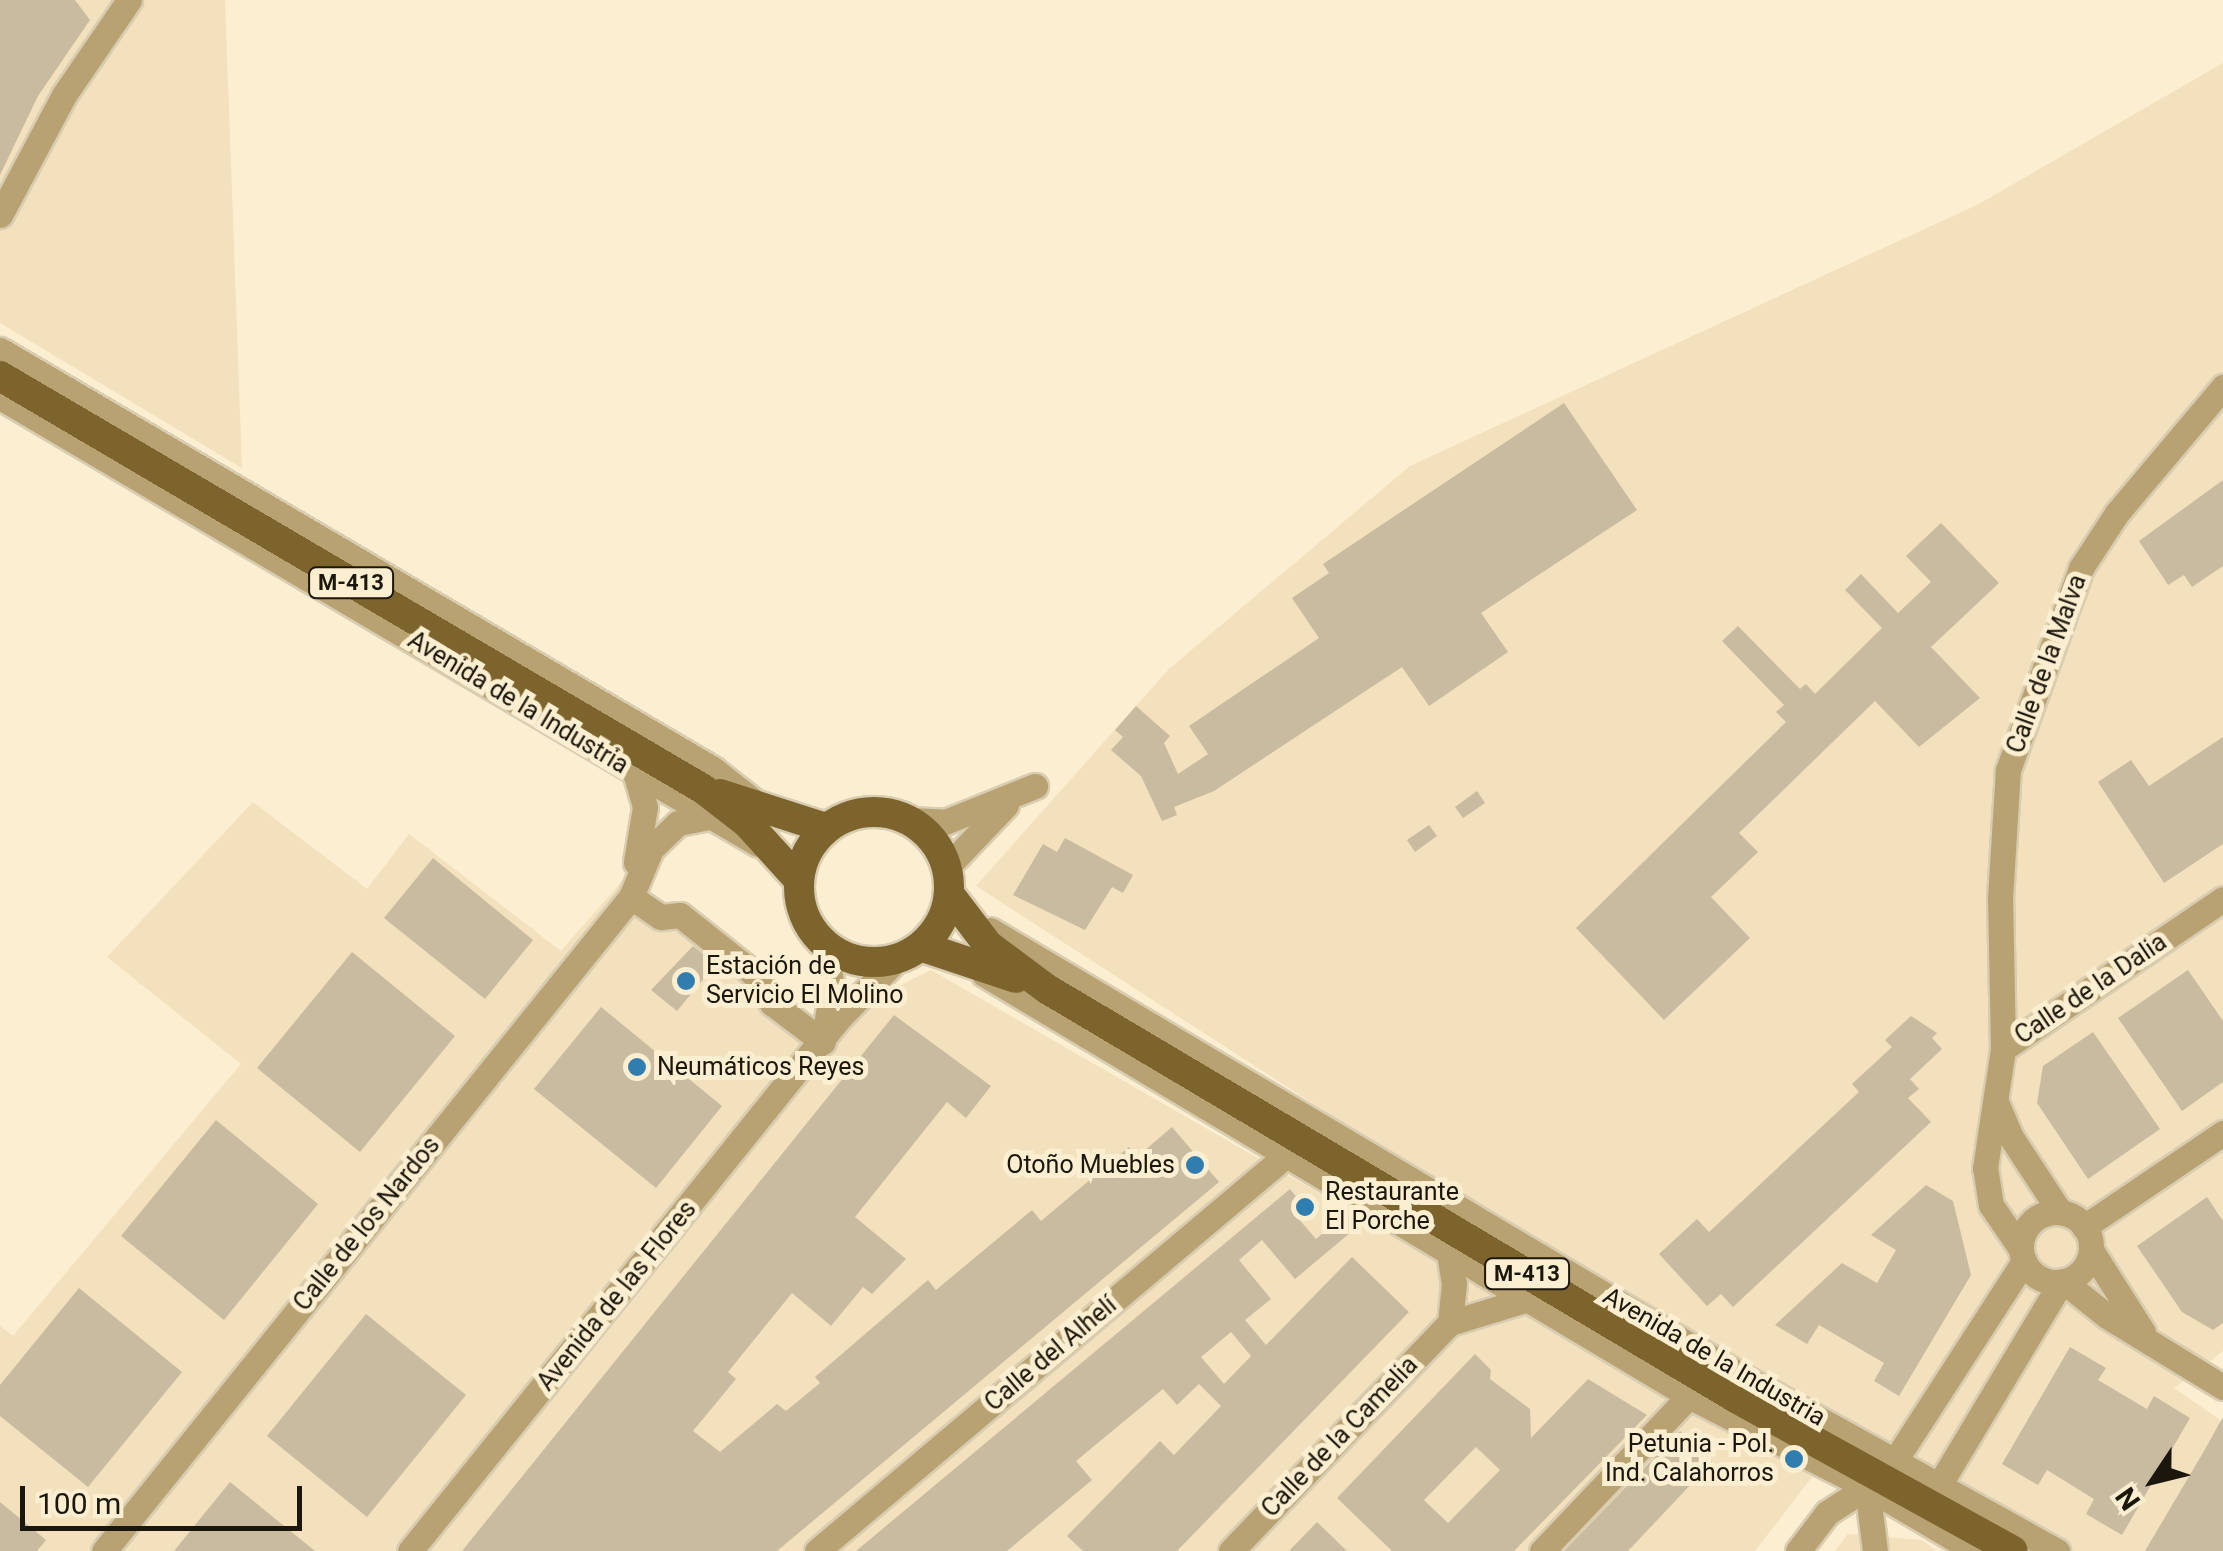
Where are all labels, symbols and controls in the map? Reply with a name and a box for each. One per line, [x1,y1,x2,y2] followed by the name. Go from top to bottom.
[306,566,396,600] road number: M-413
[2001,571,2093,757] street label: Calle de la Malva
[402,625,634,781] street label: Avenida de la Industria
[2009,927,2173,1051] street label: Calle de la Dalia
[706,952,903,1011] place label: Estación de Servicio El Molino
[675,970,697,992] marker: Estación de Servicio El Molino
[657,1052,864,1082] place label: Neumáticos Reyes
[626,1056,648,1078] marker: Neumáticos Reyes
[288,1131,446,1317] street label: Calle de los Nardos
[1006,1150,1175,1180] place label: Otoño Muebles
[1184,1154,1206,1176] marker: Otoño Muebles
[1325,1178,1459,1237] place label: Restaurante El Porche
[531,1195,703,1397] street label: Avenida de las Flores
[1294,1196,1316,1218] marker: Restaurante El Porche
[1482,1257,1572,1291] road number: M-413
[1597,1281,1831,1433] street label: Avenida de la Industria
[979,1290,1123,1418] street label: Calle del Alhelí
[1256,1350,1424,1524] street label: Calle de la Camelia
[1605,1430,1774,1489] place label: Petunia - Pol. Ind. Calahorros
[2103,1431,2203,1531] north arrow
[1783,1448,1805,1470] marker: Petunia - Pol. Ind. Calahorros
[25,1466,308,1528] scale bar
[2109,1481,2147,1516] text: N
[37,1486,121,1521] text: 100 m

